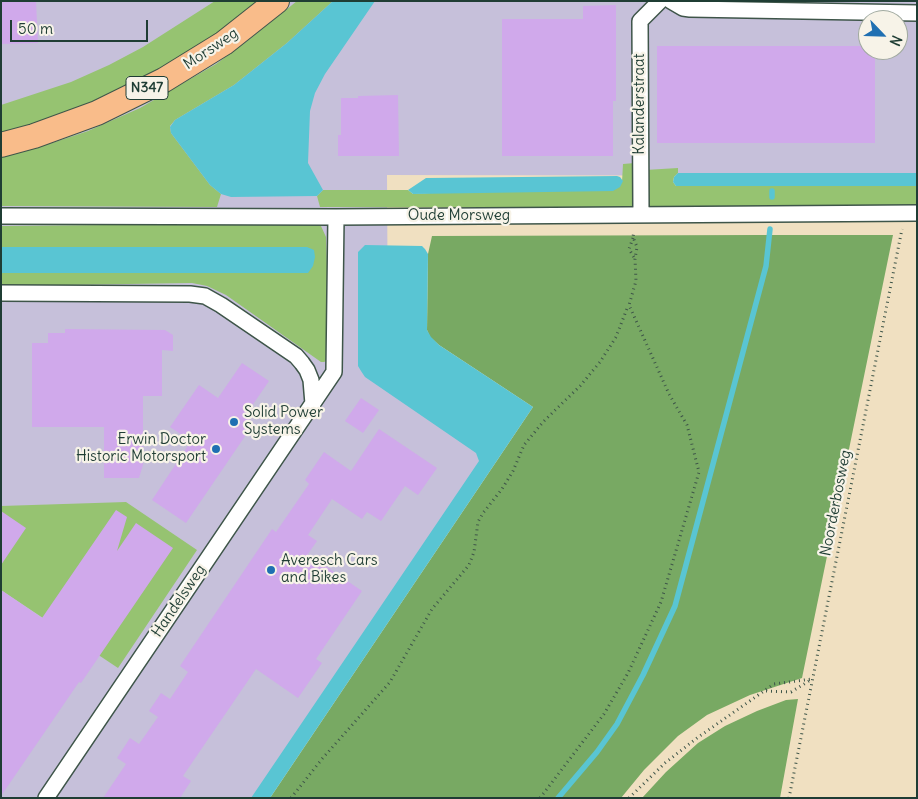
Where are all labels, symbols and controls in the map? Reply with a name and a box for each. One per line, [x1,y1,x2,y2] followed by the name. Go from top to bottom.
[12,10,150,42] scale bar
[858,10,908,60] north arrow
[18,19,53,38] text: 50 m
[180,24,242,74] street label: Morsweg
[886,33,906,49] text: N
[631,53,649,155] street label: Kalanderstraat
[126,76,168,100] road number: N347
[408,207,510,225] street label: Oude Morsweg
[244,404,323,439] place label: Solid Power Systems
[228,416,240,428] marker: Solid Power Systems
[76,431,206,466] place label: Erwin Doctor Historic Motorsport
[210,443,222,455] marker: Erwin Doctor Historic Motorsport
[817,448,855,558] street label: Noorderbosweg
[281,552,378,587] place label: Averesch Cars and Bikes
[148,561,210,641] street label: Handelsweg
[265,564,277,576] marker: Averesch Cars and Bikes

